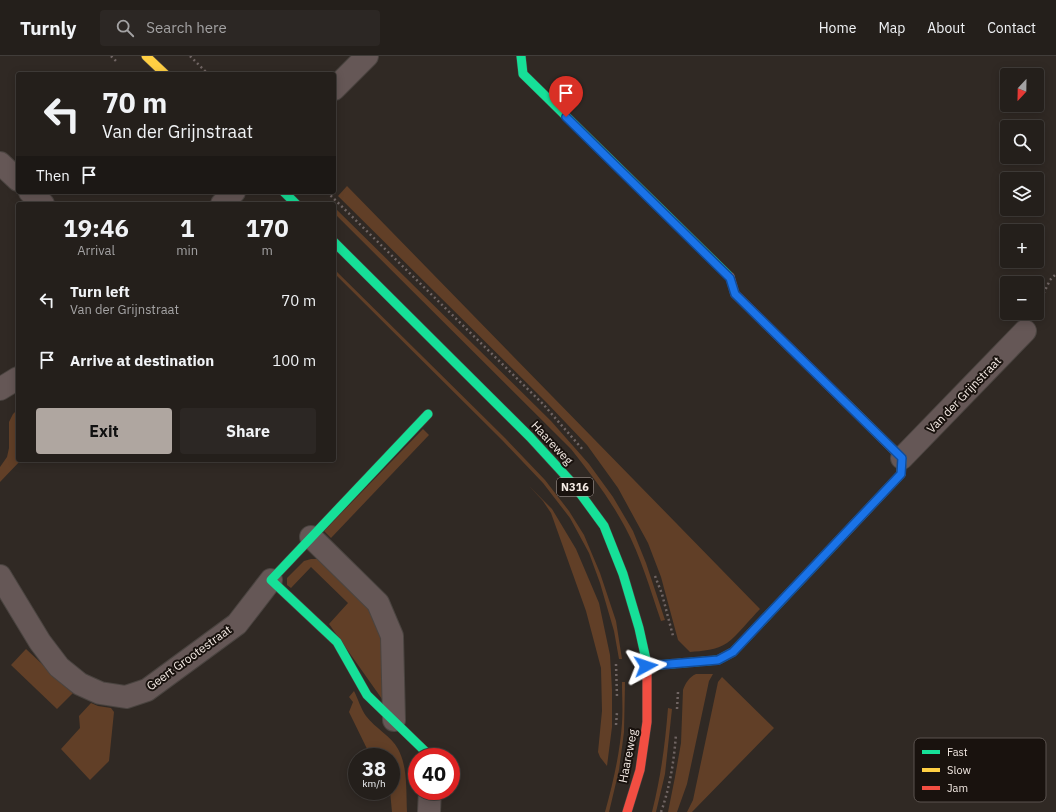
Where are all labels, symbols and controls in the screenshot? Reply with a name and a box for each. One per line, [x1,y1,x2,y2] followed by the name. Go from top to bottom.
[100,10,380,46] search box
[20,16,76,40] text: Turnly
[114,17,136,39] icon: search
[146,18,227,37] text: Search here
[819,19,856,37] text: Home
[878,19,905,37] text: Map
[927,19,965,37] text: About
[987,19,1036,37] text: Contact
[1000,68,1044,112] north arrow
[1000,68,1044,320] map controls
[549,76,583,117] pin
[555,82,577,104] icon: arrive
[102,84,167,121] text: 70 m
[36,88,88,140] icon: left
[102,120,253,143] text: Van der Grijnstraat
[1000,120,1044,164] button: search
[78,164,100,186] icon: arrive
[36,166,70,185] text: Then
[1000,172,1044,216] button: layers
[63,212,129,244] text: 19:46
[180,212,194,244] text: 1
[245,212,289,244] text: 170
[1000,224,1044,268] button: +
[77,242,115,259] text: Arrival
[176,242,198,259] text: min
[261,242,273,259] text: m
[1000,276,1044,320] button: −
[70,282,130,301] text: Turn left
[36,289,58,311] icon: left
[281,291,316,310] text: 70 m
[70,301,179,318] text: Van der Grijnstraat
[36,349,58,371] icon: arrive
[70,351,214,370] text: Arrive at destination
[272,351,316,370] text: 100 m
[923,353,1004,436] street label: Van der Grijnstraat
[36,408,172,454] button: Exit
[180,408,316,454] button: Share
[528,418,577,468] street label: Haareweg
[557,478,593,496] road number: N316
[143,622,234,693] street label: Geert Grootestraat
[625,645,667,687] position arrow
[615,727,640,784] street label: Haareweg
[914,738,1046,802] legend
[947,745,968,759] text: Fast
[408,748,460,800] speed limit sign: 40
[362,755,386,782] text: 38
[947,763,971,777] text: Slow
[362,777,386,790] text: km/h
[947,781,968,795] text: Jam

